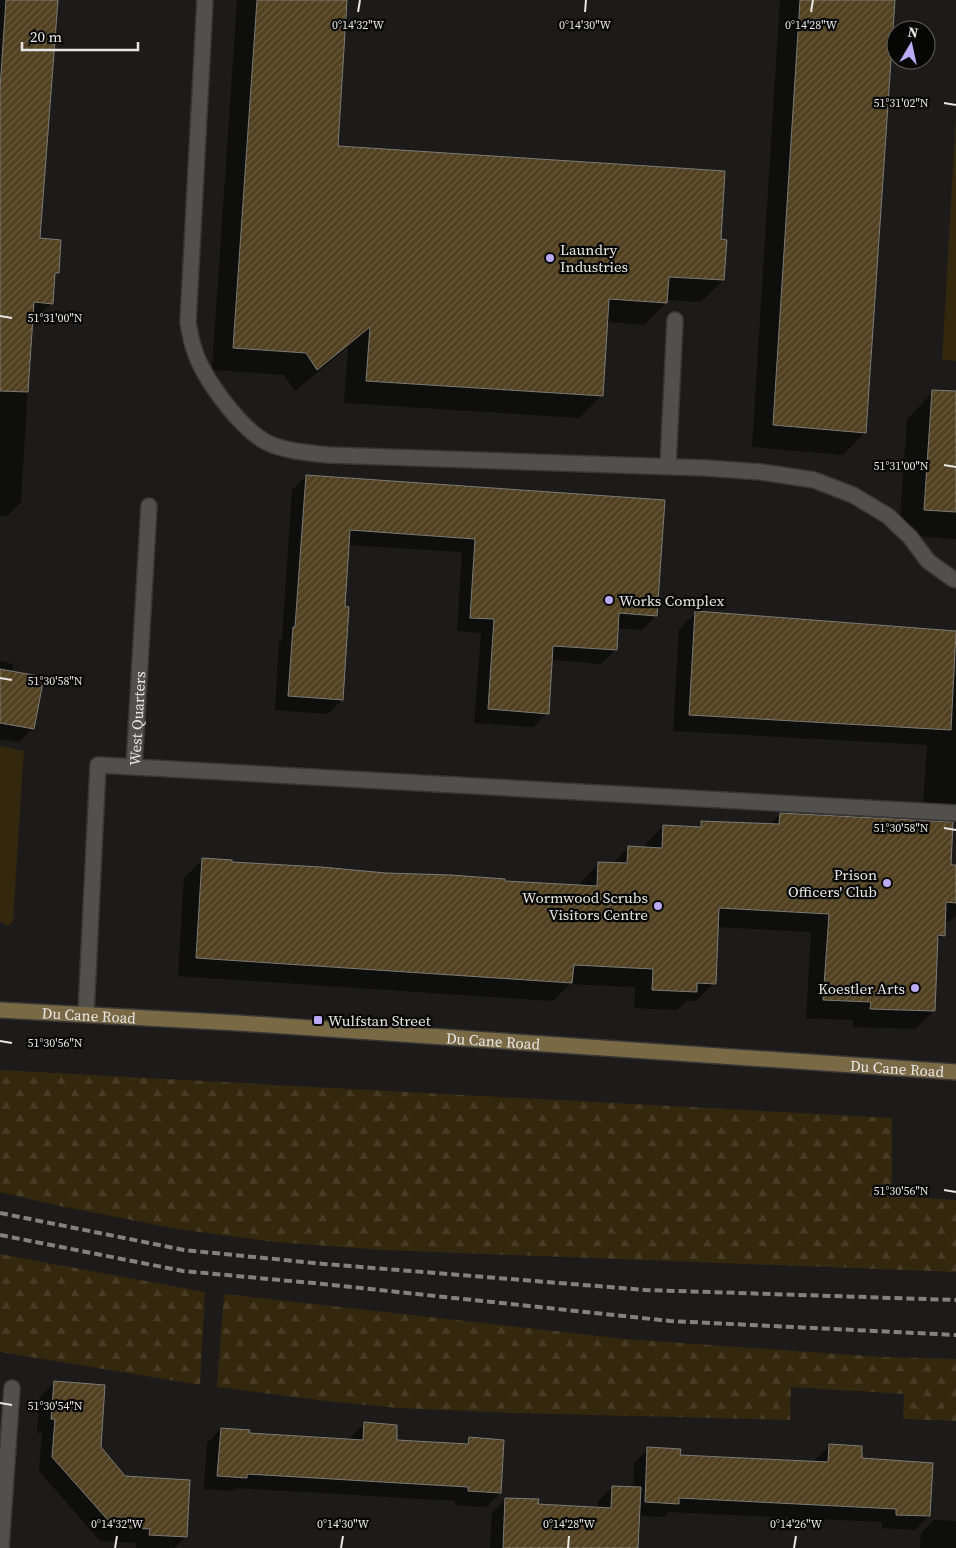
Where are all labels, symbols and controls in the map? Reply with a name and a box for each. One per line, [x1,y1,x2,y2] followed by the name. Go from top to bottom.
[332,17,384,33] text: 0°14'32"W
[559,17,611,33] text: 0°14'30"W
[785,17,837,33] text: 0°14'28"W
[22,20,139,52] scale bar
[886,20,936,70] north arrow
[906,21,920,43] text: N
[30,26,62,47] text: 20 m
[873,95,929,111] text: 51°31'02"N
[560,239,628,277] place label: Laundry Industries
[544,252,556,264] marker: Laundry Industries
[27,310,83,326] text: 51°31'00"N
[873,458,929,474] text: 51°31'00"N
[619,590,725,611] place label: Works Complex
[603,594,615,606] marker: Works Complex
[124,671,150,766] street label: West Quarters
[27,673,83,689] text: 51°30'58"N
[873,820,929,836] text: 51°30'58"N
[788,864,877,902] place label: Prison Officers' Club
[881,877,893,889] marker: Prison Officers' Club
[522,887,648,925] place label: Wormwood Scrubs Visitors Centre
[652,900,664,912] marker: Wormwood Scrubs Visitors Centre
[818,978,905,999] place label: Koestler Arts
[909,982,921,994] marker: Koestler Arts
[41,1002,137,1028] street label: Du Cane Road
[328,1010,431,1031] place label: Wulfstan Street
[312,1014,324,1026] marker: Wulfstan Street
[445,1027,541,1054] street label: Du Cane Road
[27,1035,83,1051] text: 51°30'56"N
[849,1054,945,1082] street label: Du Cane Road
[873,1183,929,1199] text: 51°30'56"N
[27,1398,83,1414] text: 51°30'54"N
[91,1516,143,1532] text: 0°14'32"W
[317,1516,369,1532] text: 0°14'30"W
[543,1516,595,1532] text: 0°14'28"W
[770,1516,822,1532] text: 0°14'26"W

